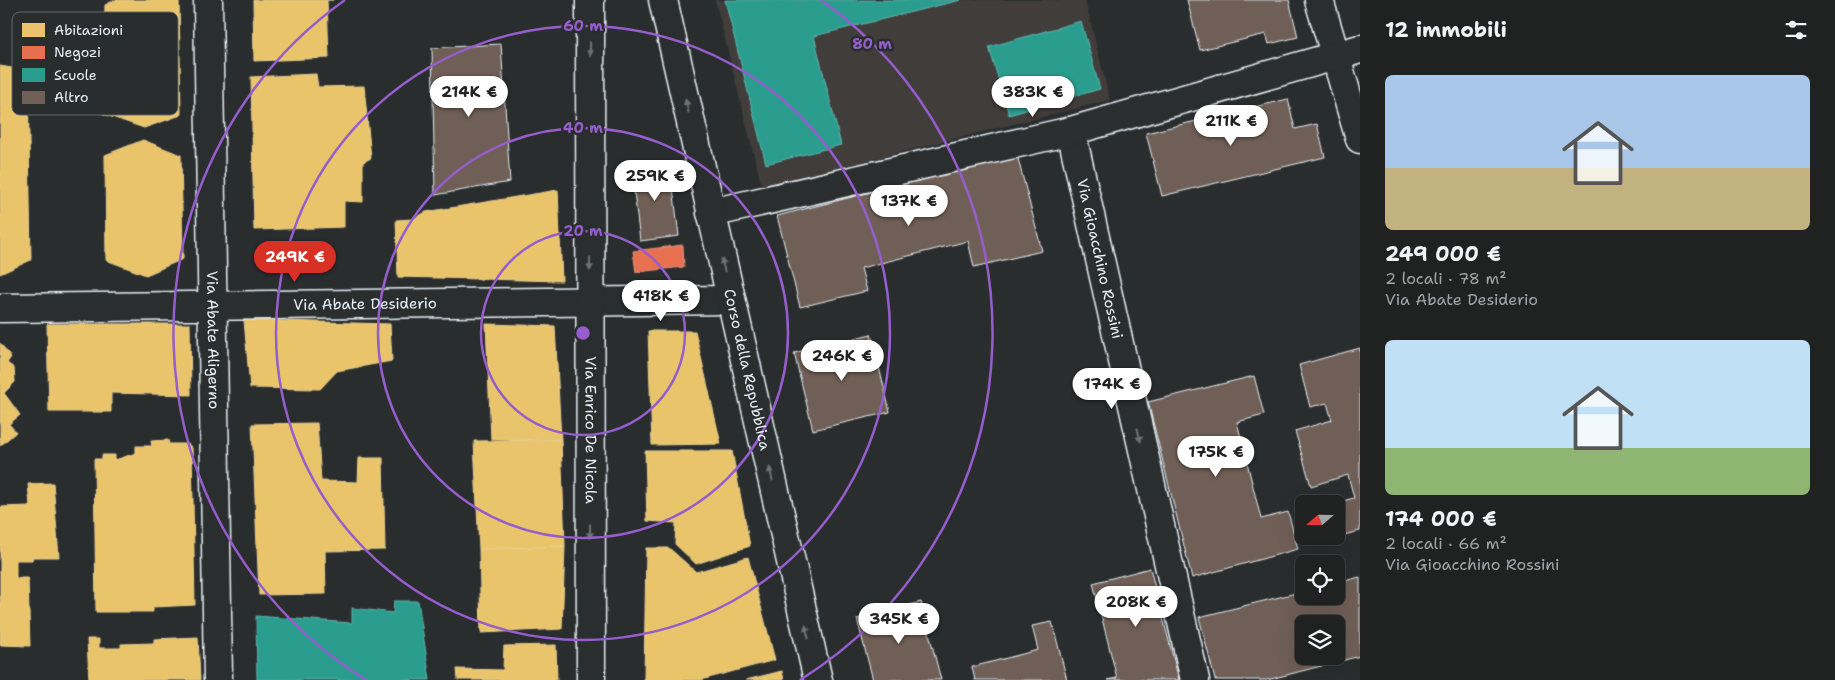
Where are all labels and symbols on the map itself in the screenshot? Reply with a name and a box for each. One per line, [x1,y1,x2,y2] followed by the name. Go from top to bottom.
[12,12,178,115] legend
[563,16,603,36] text: 60 m
[54,21,123,39] text: Abitazioni
[852,34,892,54] text: 80 m
[586,41,594,57] one-way arrow
[54,43,101,61] text: Negozi
[54,66,97,84] text: Scuole
[428,76,510,118] pin: 214K €
[992,76,1074,118] pin: 383K €
[54,88,89,106] text: Altro
[683,99,691,114] one-way arrow
[1190,104,1272,147] pin: 211K €
[563,118,603,138] text: 40 m
[614,160,696,202] pin: 259K €
[1072,177,1128,341] street label: Via Gioacchino Rossini
[868,184,950,227] pin: 137K €
[563,221,603,241] text: 20 m
[254,240,336,283] pin: 249K €
[586,256,594,272] one-way arrow
[719,257,727,272] one-way arrow
[202,271,224,409] street label: Via Abate Aligerno
[620,280,702,322] pin: 418K €
[719,287,775,453] street label: Corso della Repubblica
[293,293,437,315] street label: Via Abate Desiderio
[574,324,592,342] centre of rings
[801,340,883,382] pin: 246K €
[581,356,601,504] street label: Via Enrico De Nicola
[1071,368,1153,410] pin: 174K €
[1135,427,1143,443] one-way arrow
[1175,436,1257,478] pin: 175K €
[767,467,775,482] one-way arrow
[1295,495,1345,545] north arrow
[586,523,594,539] one-way arrow
[1095,586,1177,628] pin: 208K €
[858,602,940,645] pin: 345K €
[803,625,811,640] one-way arrow

